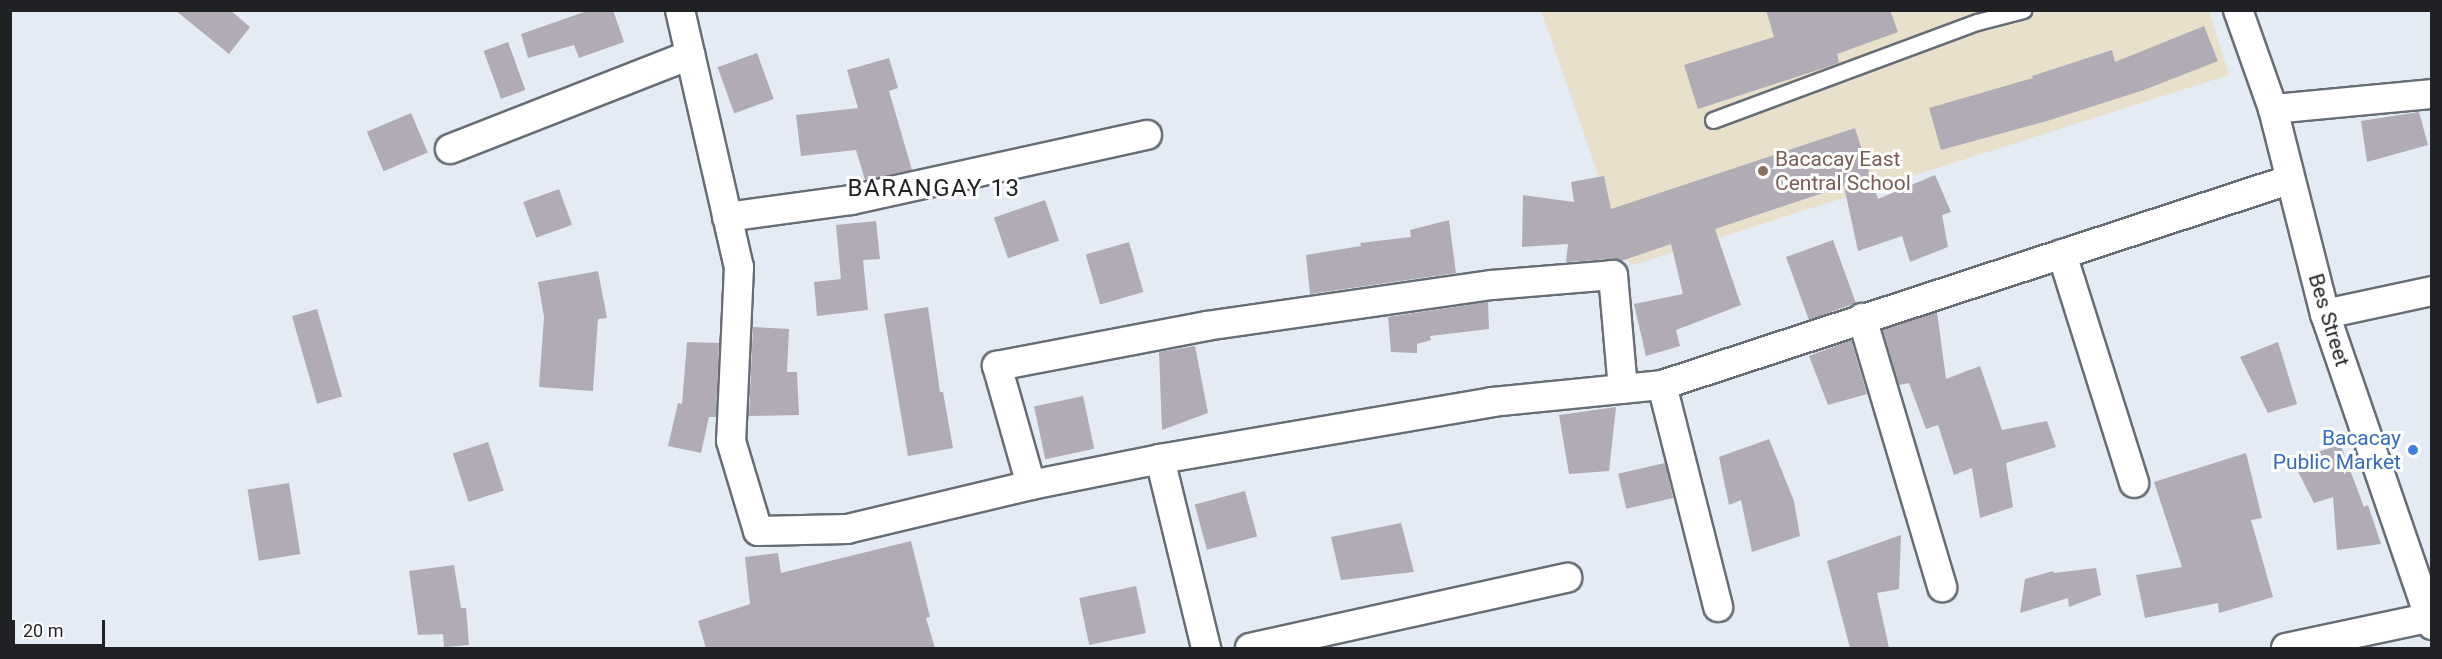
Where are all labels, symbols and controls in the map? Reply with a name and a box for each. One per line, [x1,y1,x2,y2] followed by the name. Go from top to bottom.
[1775,146,1911,196] place label: Bacacay East Central School
[1756,164,1770,178] marker: Bacacay East Central School
[848,175,1020,203] district label: BARANGAY 13
[2303,271,2355,369] street label: Bes Street
[2273,425,2401,475] place label: Bacacay Public Market
[2406,443,2420,457] marker: Bacacay Public Market
[15,608,108,646] scale bar
[23,620,63,641] text: 20 m

